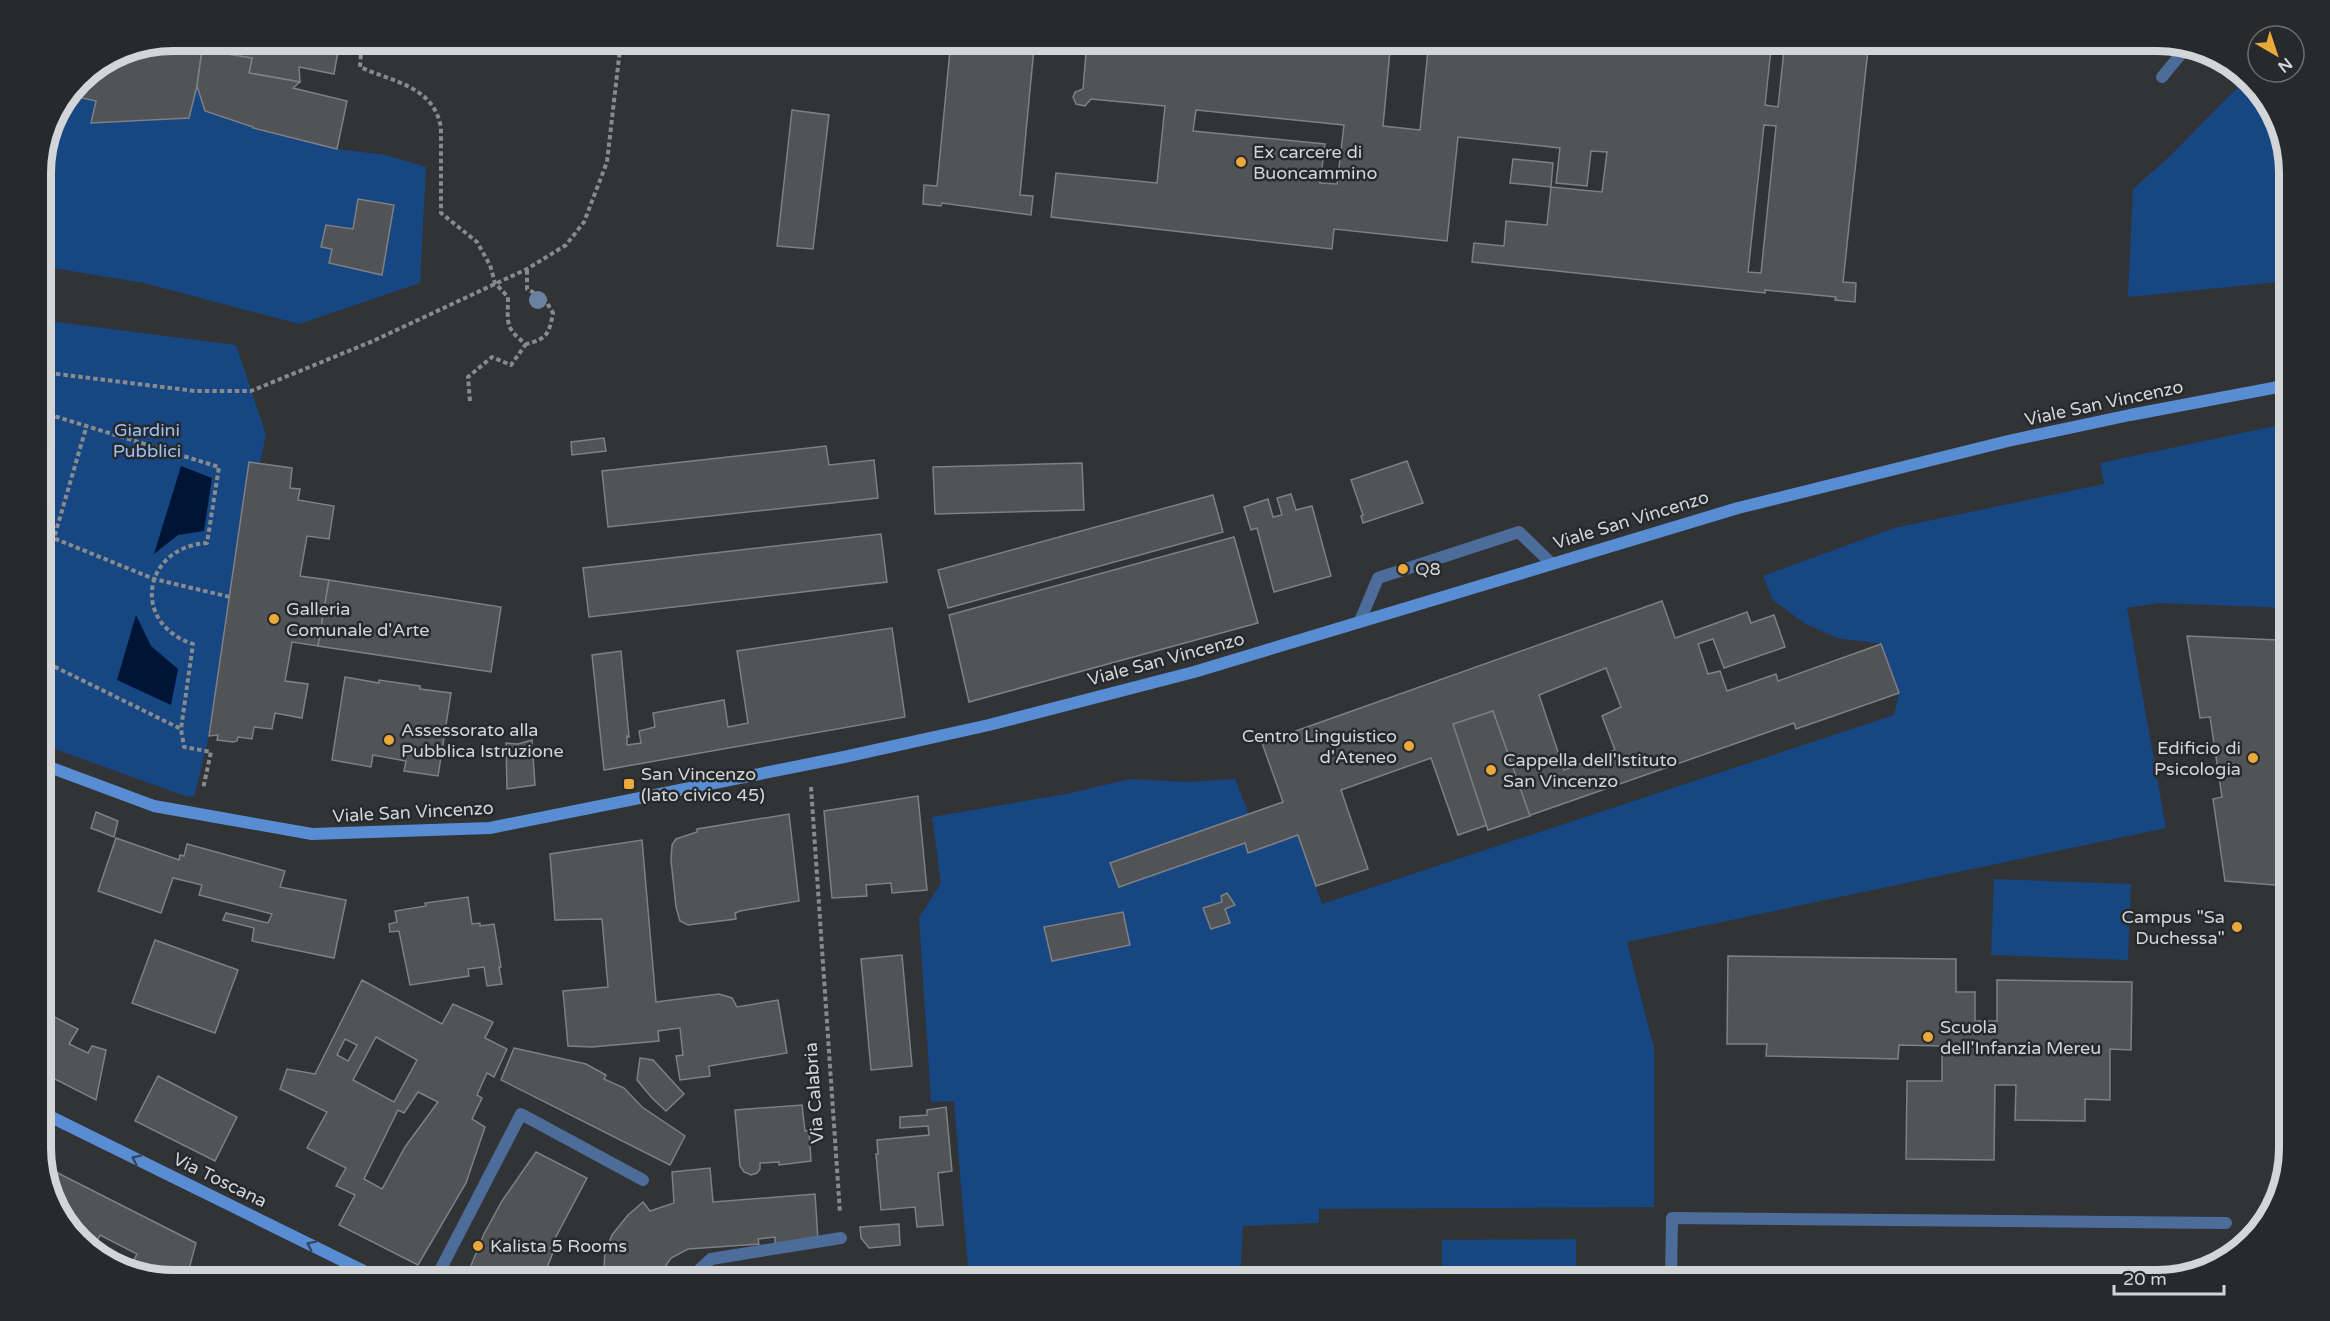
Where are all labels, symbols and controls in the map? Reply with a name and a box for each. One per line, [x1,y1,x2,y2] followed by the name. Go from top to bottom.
[2246,24,2306,84] north arrow
[2274,53,2296,77] text: N
[1253,141,1377,184] place label: Ex carcere di Buoncammino
[1234,155,1248,169] marker: Ex carcere di Buoncammino
[2023,375,2185,431] street label: Viale San Vincenzo
[113,419,181,462] park label: Giardini Pubblici
[1551,486,1711,554] street label: Viale San Vincenzo
[1415,558,1441,580] place label: Q8
[1396,562,1410,576] marker: Q8
[286,598,430,641] place label: Galleria Comunale d'Arte
[267,612,281,626] marker: Galleria Comunale d'Arte
[1085,627,1247,691] street label: Viale San Vincenzo
[401,719,564,762] place label: Assessorato alla Pubblica Istruzione
[1242,725,1397,768] place label: Centro Linguistico d'Ateneo
[382,733,396,747] marker: Assessorato alla Pubblica Istruzione
[2154,737,2241,780] place label: Edificio di Psicologia
[1402,739,1416,753] marker: Centro Linguistico d'Ateneo
[1503,749,1677,792] place label: Cappella dell'Istituto San Vincenzo
[2246,751,2260,765] marker: Edificio di Psicologia
[641,763,765,806] place label: San Vincenzo (lato civico 45)
[1484,763,1498,777] marker: Cappella dell'Istituto San Vincenzo
[622,777,636,791] marker: San Vincenzo (lato civico 45)
[332,797,494,827] street label: Viale San Vincenzo
[2122,906,2225,949] place label: Campus "Sa Duchessa"
[2230,920,2244,934] marker: Campus "Sa Duchessa"
[1940,1016,2101,1059] place label: Scuola dell'Infanzia Mereu
[1921,1030,1935,1044] marker: Scuola dell'Infanzia Mereu
[799,1042,829,1144] street label: Via Calabria
[169,1148,271,1212] street label: Via Toscana
[132,1155,143,1166] one-way arrow
[490,1235,627,1257] place label: Kalista 5 Rooms
[471,1239,485,1253] marker: Kalista 5 Rooms
[306,1241,317,1253] one-way arrow
[2114,1258,2224,1296] scale bar
[2123,1268,2167,1290] text: 20 m

